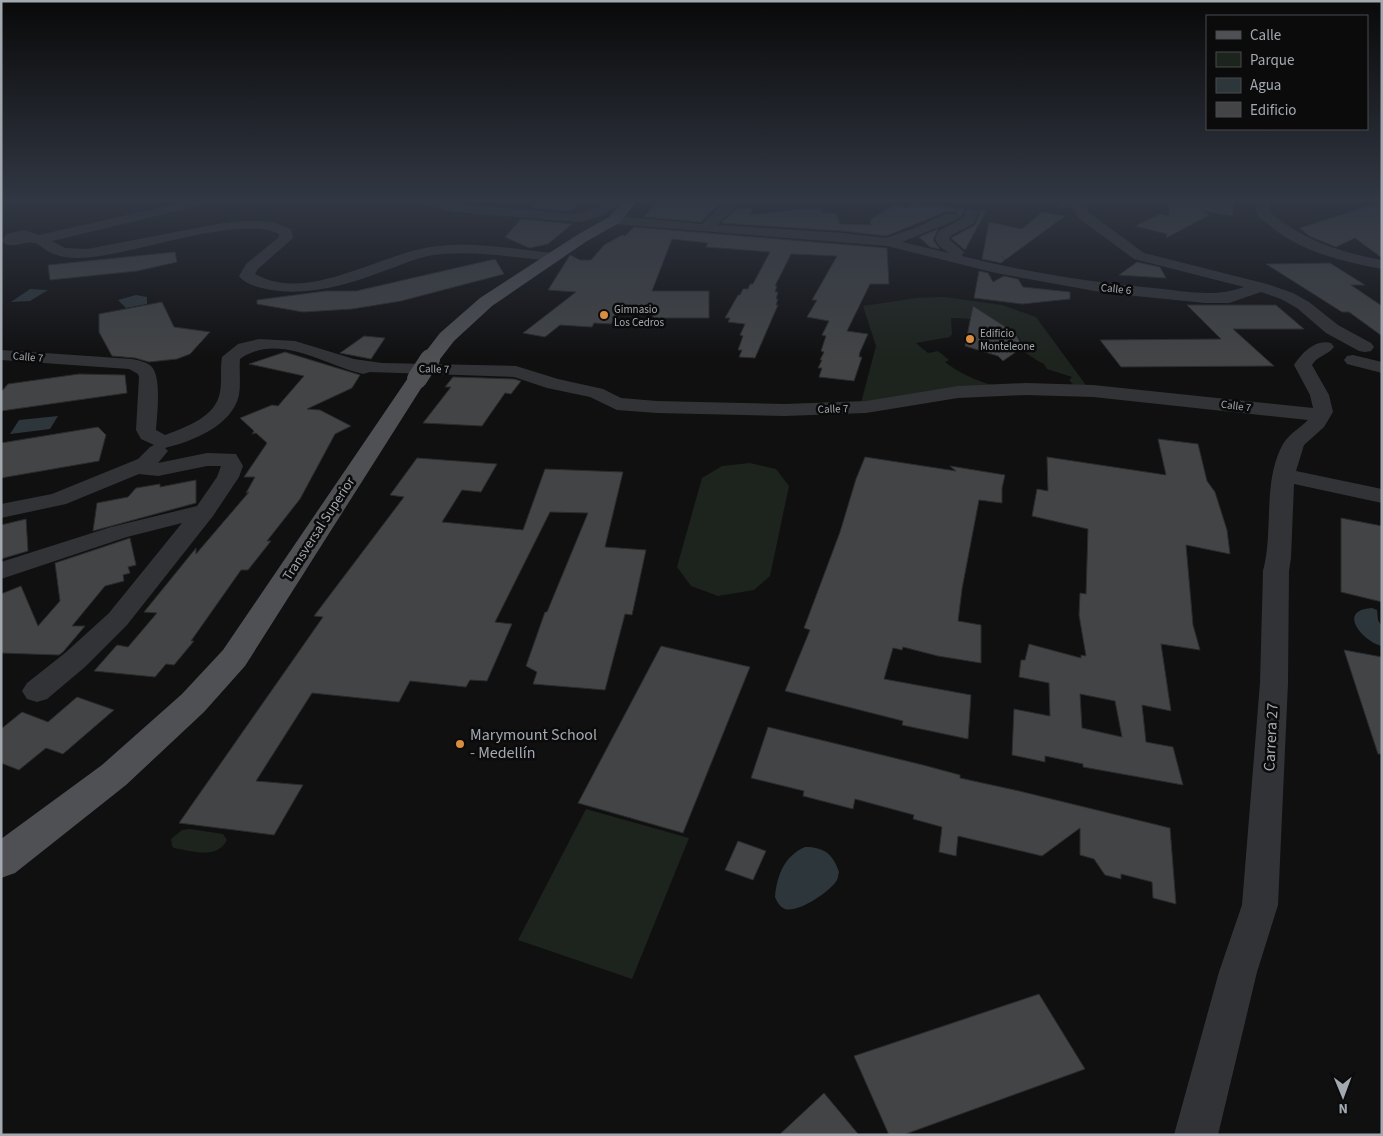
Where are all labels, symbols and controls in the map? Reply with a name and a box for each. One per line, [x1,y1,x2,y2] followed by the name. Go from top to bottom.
[1206,15,1368,130] legend
[1250,25,1281,46] text: Calle
[1250,50,1294,71] text: Parque
[1250,75,1281,96] text: Agua
[1250,100,1297,121] text: Edificio
[1100,280,1133,298] street label: Calle 6
[614,302,664,330] place label: Gimnasio Los Cedros
[598,309,610,321] marker: Gimnasio Los Cedros
[980,326,1035,354] place label: Edificio Monteleone
[964,333,976,345] marker: Edificio Monteleone
[12,348,44,366] street label: Calle 7
[419,361,449,377] street label: Calle 7
[1220,397,1252,415] street label: Calle 7
[817,401,849,417] street label: Calle 7
[278,473,360,585] street label: Transversal Superior
[1258,702,1284,772] street label: Carrera 27
[470,724,597,764] place label: Marymount School - Medellín
[454,738,466,750] marker: Marymount School - Medellín
[1318,1071,1368,1121] north arrow
[1338,1098,1348,1118] text: N

